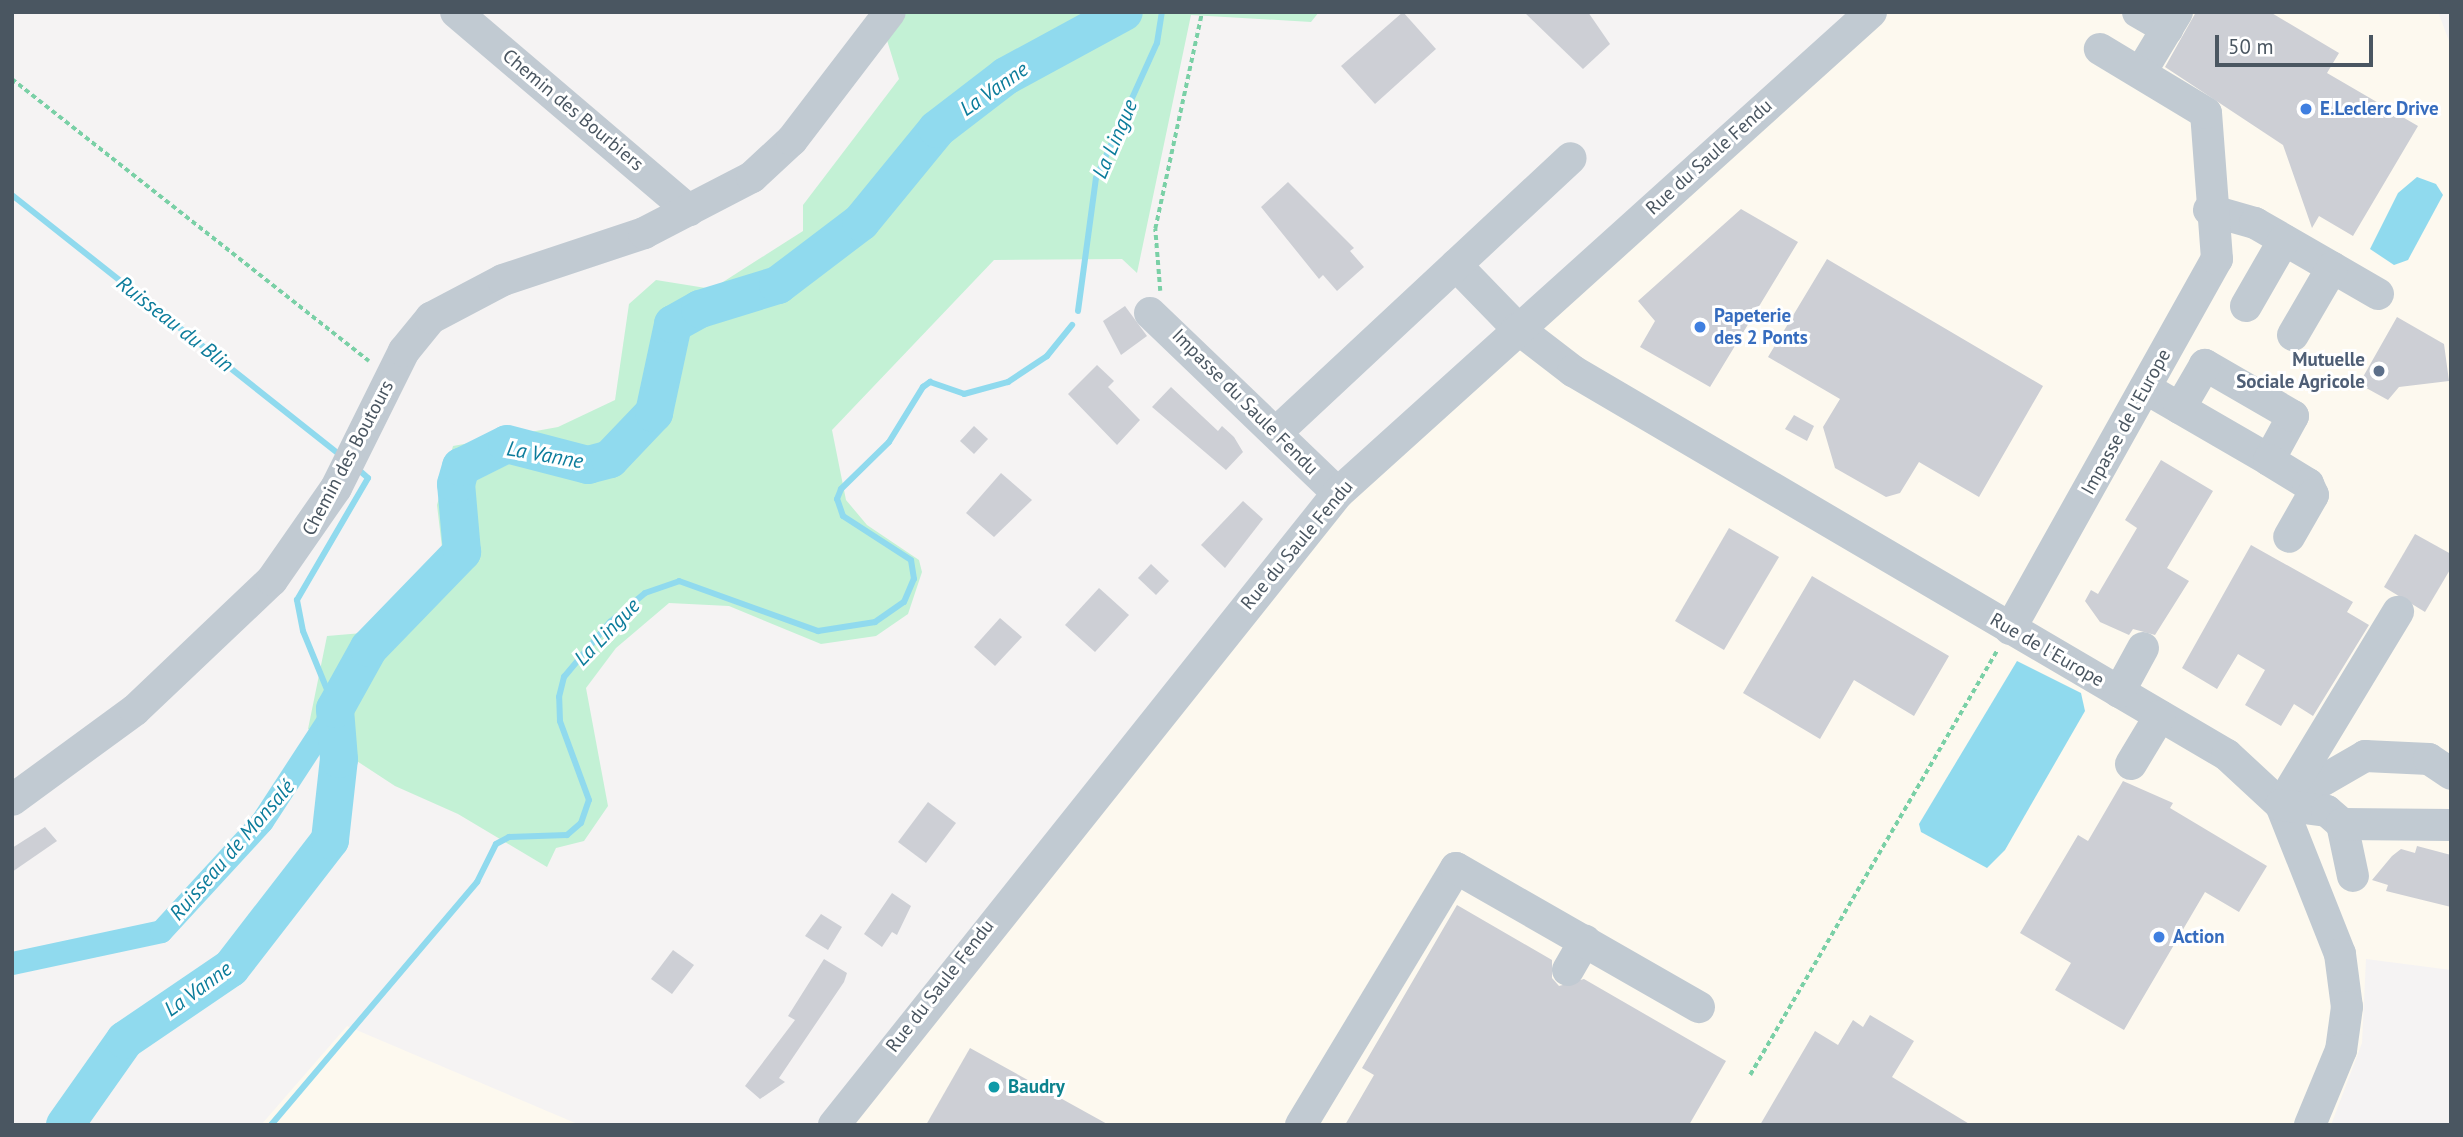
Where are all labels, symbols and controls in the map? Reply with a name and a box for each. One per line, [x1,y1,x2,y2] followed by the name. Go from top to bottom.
[2218,21,2376,65] scale bar
[2228,33,2274,60] text: 50 m
[498,44,648,176] street label: Chemin des Bourbiers
[955,56,1033,122] water label: La Vanne
[1641,94,1777,220] street label: Rue du Saule Fendu
[1087,96,1143,182] water label: La Lingue
[2320,98,2439,120] place label: E.Leclerc Drive
[2298,101,2314,117] marker: E.Leclerc Drive
[112,271,238,377] water label: Ruisseau du Blin
[1714,305,1808,349] place label: Papeterie des 2 Ponts
[1692,319,1708,335] marker: Papeterie des 2 Ponts
[1167,324,1323,480] street label: Impasse du Saule Fendu
[2077,345,2175,499] street label: Impasse de l'Europe
[2235,349,2365,393] place label: Mutuelle Sociale Agricole
[2371,363,2387,379] marker: Mutuelle Sociale Agricole
[297,377,399,539] street label: Chemin des Boutours
[504,436,586,474] water label: La Vanne
[1236,476,1358,614] street label: Rue du Saule Fendu
[569,593,645,671] water label: La Lingue
[1986,608,2108,692] street label: Rue de l'Europe
[164,775,300,925] water label: Ruisseau de Monsalé
[881,915,999,1057] street label: Rue du Saule Fendu
[2173,926,2225,948] place label: Action
[2151,929,2167,945] marker: Action
[159,956,237,1022] water label: La Vanne
[1008,1076,1065,1098] place label: Baudry
[986,1079,1002,1095] marker: Baudry

